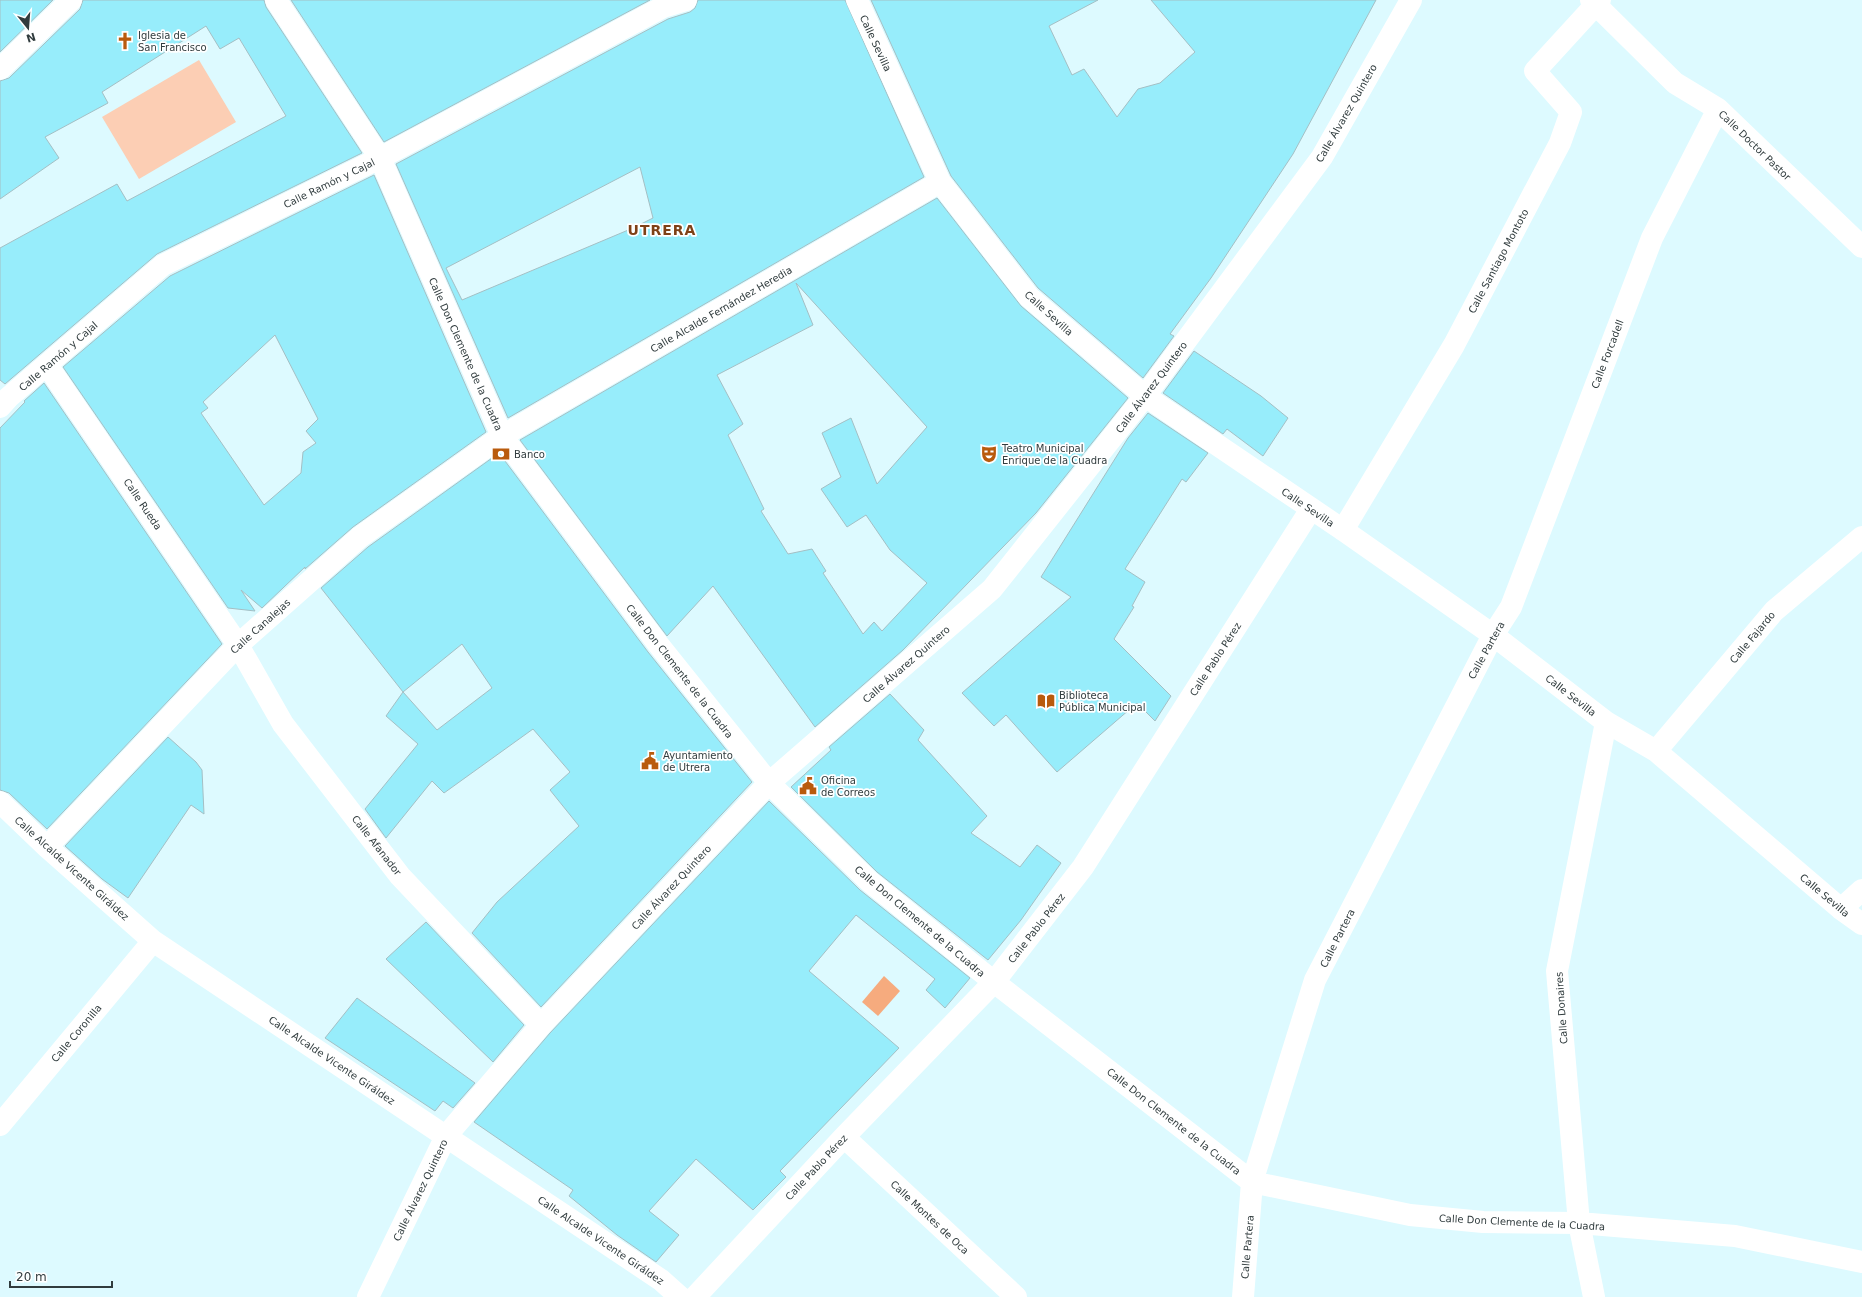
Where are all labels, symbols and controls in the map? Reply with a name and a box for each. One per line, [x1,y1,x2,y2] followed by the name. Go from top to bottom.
[8,8,48,48] north arrow
[858,13,893,73] street label: Calle Sevilla
[24,30,37,45] text: N
[138,30,207,53] place label: Iglesia de San Francisco
[115,31,135,51] church icon: Iglesia de San Francisco
[1313,62,1379,164] street label: Calle Álvarez Quintero
[1716,108,1794,183] street label: Calle Doctor Pastor
[282,157,377,210] street label: Calle Ramón y Cajal
[1466,207,1531,315] street label: Calle Santiago Montoto
[628,222,696,238] district label: UTRERA
[648,264,794,355] street label: Calle Alcalde Fernández Heredia
[427,276,504,433] street label: Calle Don Clemente de la Cuadra
[1022,289,1075,338] street label: Calle Sevilla
[1589,318,1626,390] street label: Calle Forcadell
[17,319,100,393] street label: Calle Ramón y Cajal
[1113,339,1189,435] street label: Calle Álvarez Quintero
[1001,443,1107,466] place label: Teatro Municipal Enrique de la Cuadra
[491,444,511,464] bank icon: Banco
[979,444,999,464] theatre icon: Teatro Municipal Enrique de la Cuadra
[514,449,545,460] place label: Banco
[121,477,164,532] street label: Calle Rueda
[1279,486,1336,529] street label: Calle Sevilla
[228,597,292,656] street label: Calle Canalejas
[624,602,735,740] street label: Calle Don Clemente de la Cuadra
[1728,609,1777,665] street label: Calle Fajardo
[1466,620,1507,681] street label: Calle Partera
[1188,621,1243,698] street label: Calle Pablo Pérez
[860,623,952,705] street label: Calle Álvarez Quintero
[1543,672,1598,718] street label: Calle Sevilla
[1059,690,1146,713] place label: Biblioteca Pública Municipal
[1036,691,1056,711] library icon: Biblioteca Pública Municipal
[663,750,733,773] place label: Ayuntamiento de Utrera
[640,751,660,771] public building icon: Ayuntamiento de Utrera
[821,775,875,798] place label: Oficina de Correos
[798,776,818,796] public building icon: Oficina de Correos
[350,813,404,878] street label: Calle Afanador
[12,814,131,923] street label: Calle Alcalde Vicente Giráldez
[629,842,713,932] street label: Calle Álvarez Quintero
[852,864,987,979] street label: Calle Don Clemente de la Cuadra
[1798,872,1852,919] street label: Calle Sevilla
[1006,891,1067,965] street label: Calle Pablo Pérez
[1318,907,1357,969] street label: Calle Partera
[1553,972,1570,1044] street label: Calle Donaires
[49,1002,104,1064] street label: Calle Coronilla
[267,1014,397,1107] street label: Calle Alcalde Vicente Giráldez
[1105,1066,1243,1177] street label: Calle Don Clemente de la Cuadra
[783,1132,849,1202] street label: Calle Pablo Pérez
[390,1137,450,1243] street label: Calle Álvarez Quintero
[888,1178,971,1256] street label: Calle Montes de Oca
[536,1194,666,1287] street label: Calle Alcalde Vicente Giráldez
[1439,1213,1605,1232] street label: Calle Don Clemente de la Cuadra
[1239,1215,1256,1279] street label: Calle Partera
[10,1263,112,1289] scale bar
[16,1270,47,1284] text: 20 m

